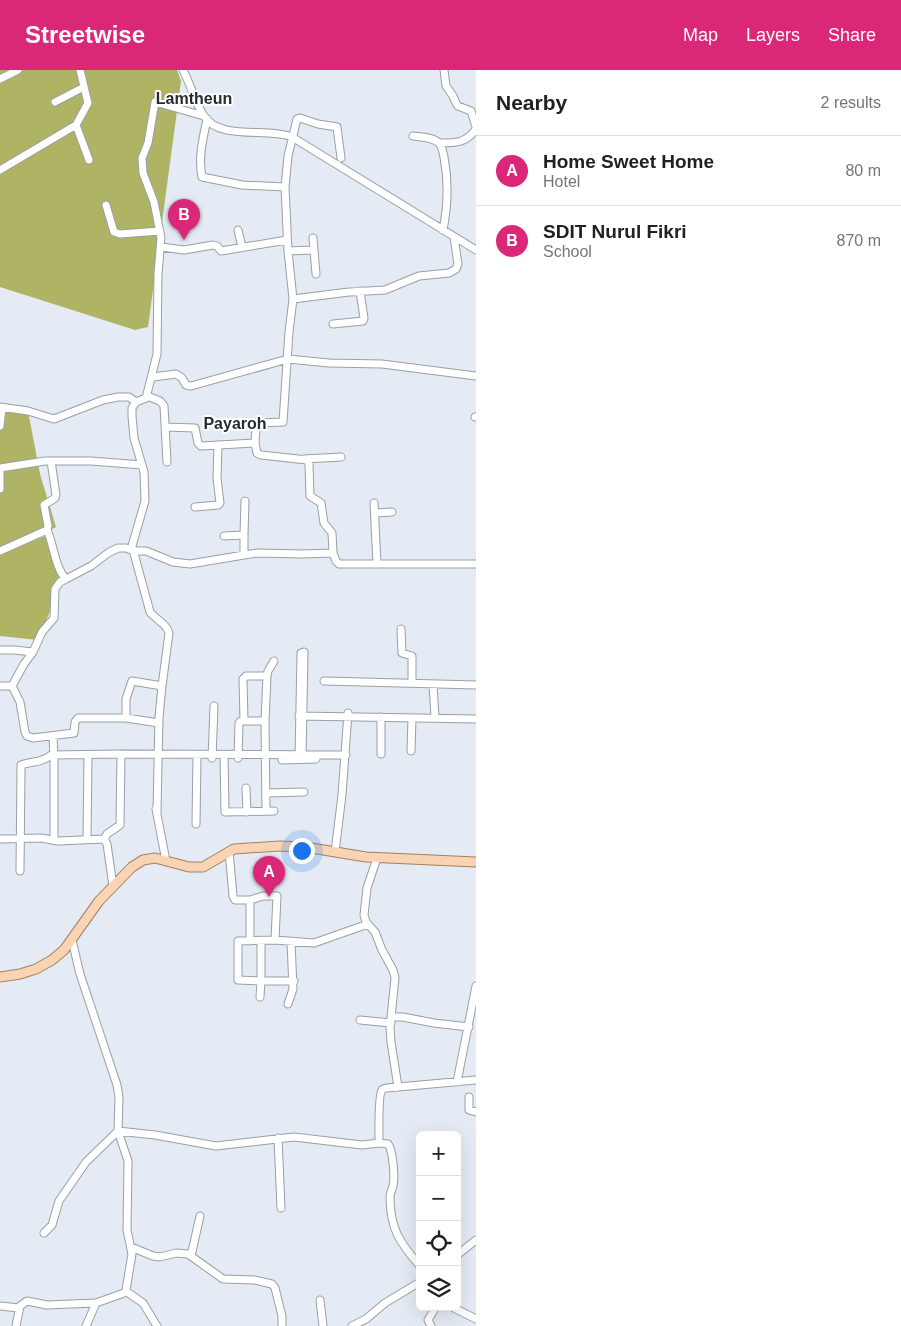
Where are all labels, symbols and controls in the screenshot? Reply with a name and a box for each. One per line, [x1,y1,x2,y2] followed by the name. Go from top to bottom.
[25,21,145,48] text: Streetwise
[683,25,718,45] text: Map
[746,25,800,45] text: Layers
[828,25,876,45] text: Share
[156,90,232,107] district label: Lamtheun
[496,91,567,114] text: Nearby
[821,94,881,111] text: 2 results
[543,151,714,172] text: Home Sweet Home
[506,162,518,179] text: A
[845,162,881,179] text: 80 m
[543,173,580,190] text: Hotel
[168,199,200,240] pin: B
[543,221,687,242] text: SDIT Nurul Fikri
[506,232,518,249] text: B
[837,232,881,249] text: 870 m
[543,243,592,260] text: School
[203,415,267,432] district label: Payaroh
[289,838,315,864] your location
[253,856,285,897] pin: A
[416,1131,461,1311] map controls
[416,1131,461,1176] button: +
[416,1176,461,1221] button: −
[416,1221,461,1266] button: locate
[416,1266,461,1311] button: layers

